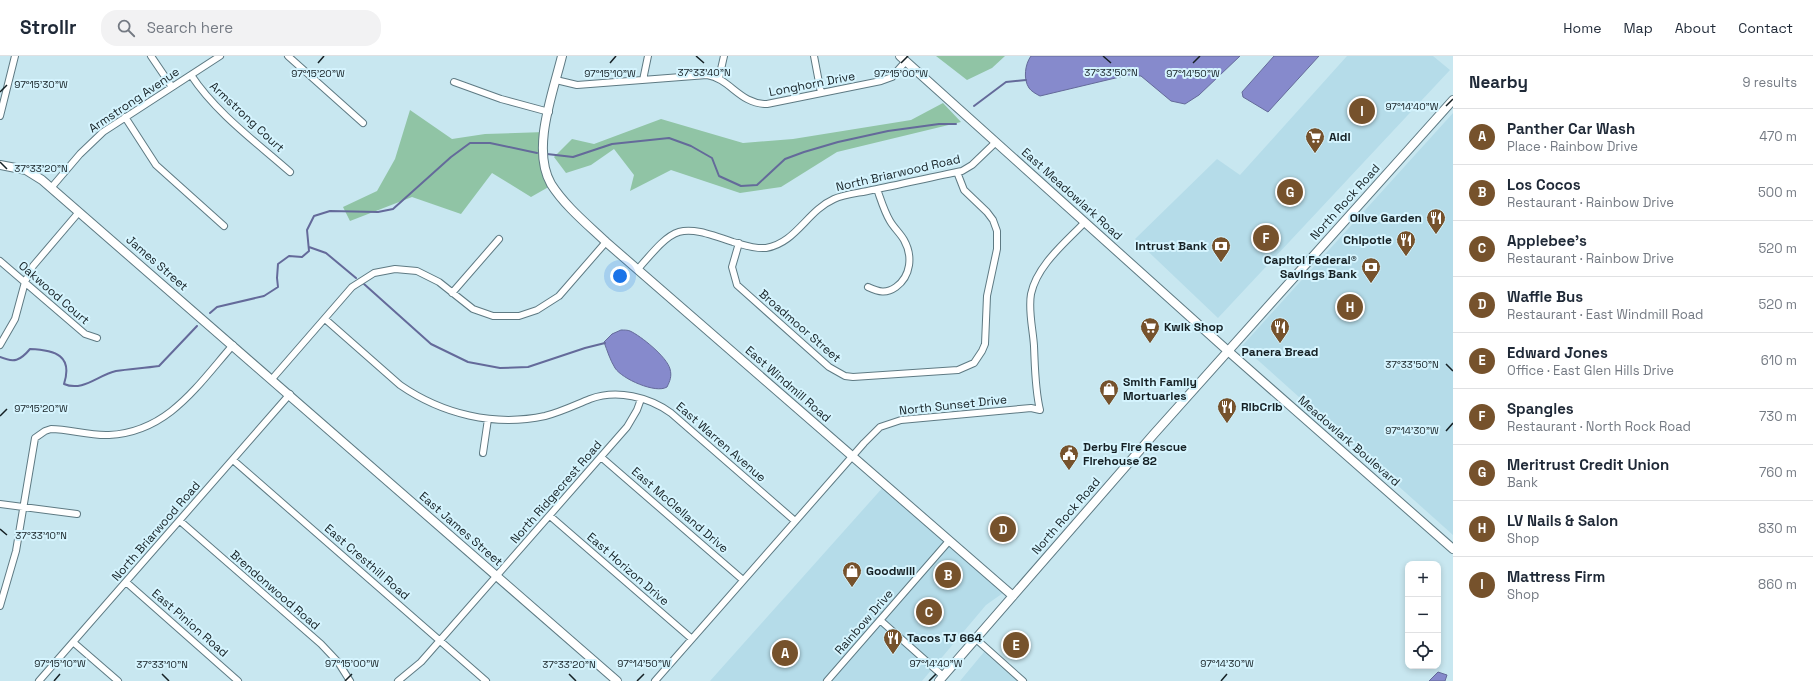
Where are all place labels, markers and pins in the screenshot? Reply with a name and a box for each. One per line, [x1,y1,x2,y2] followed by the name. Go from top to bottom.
[1349,96,1375,126] pin: I
[1304,126,1326,154] supermarket icon: Aldi
[1329,129,1351,145] place label: Aldi
[1277,177,1303,207] pin: G
[1425,207,1447,235] restaurant icon: Olive Garden
[1350,210,1422,226] place label: Olive Garden
[1253,223,1279,253] pin: F
[1395,229,1417,257] restaurant icon: Chipotle
[1343,232,1392,248] place label: Chipotle
[1210,235,1232,263] bank icon: Intrust Bank
[1135,238,1207,254] place label: Intrust Bank
[1264,252,1357,282] place label: Capitol Federal® Savings Bank
[1360,256,1382,284] bank icon: Capitol Federal® Savings Bank
[1337,292,1363,322] pin: H
[1139,316,1161,344] supermarket icon: Kwik Shop
[1269,316,1291,344] restaurant icon: Panera Bread
[1164,319,1224,335] place label: Kwik Shop
[1242,344,1318,360] place label: Panera Bread
[1123,374,1197,404] place label: Smith Family Mortuaries
[1098,378,1120,406] shop icon: Smith Family Mortuaries
[1216,396,1238,424] restaurant icon: RibCrib
[1241,399,1283,415] place label: RibCrib
[1083,439,1187,469] place label: Derby Fire Rescue Firehouse 82
[1058,443,1080,471] public building icon: Derby Fire Rescue Firehouse 82
[990,514,1016,544] pin: D
[841,560,863,588] shop icon: Goodwill
[935,560,961,590] pin: B
[866,563,915,579] place label: Goodwill
[916,597,942,627] pin: C
[882,627,904,655] restaurant icon: Tacos TJ 664
[907,630,982,646] place label: Tacos TJ 664
[1003,630,1029,660] pin: E
[772,638,798,668] pin: A

